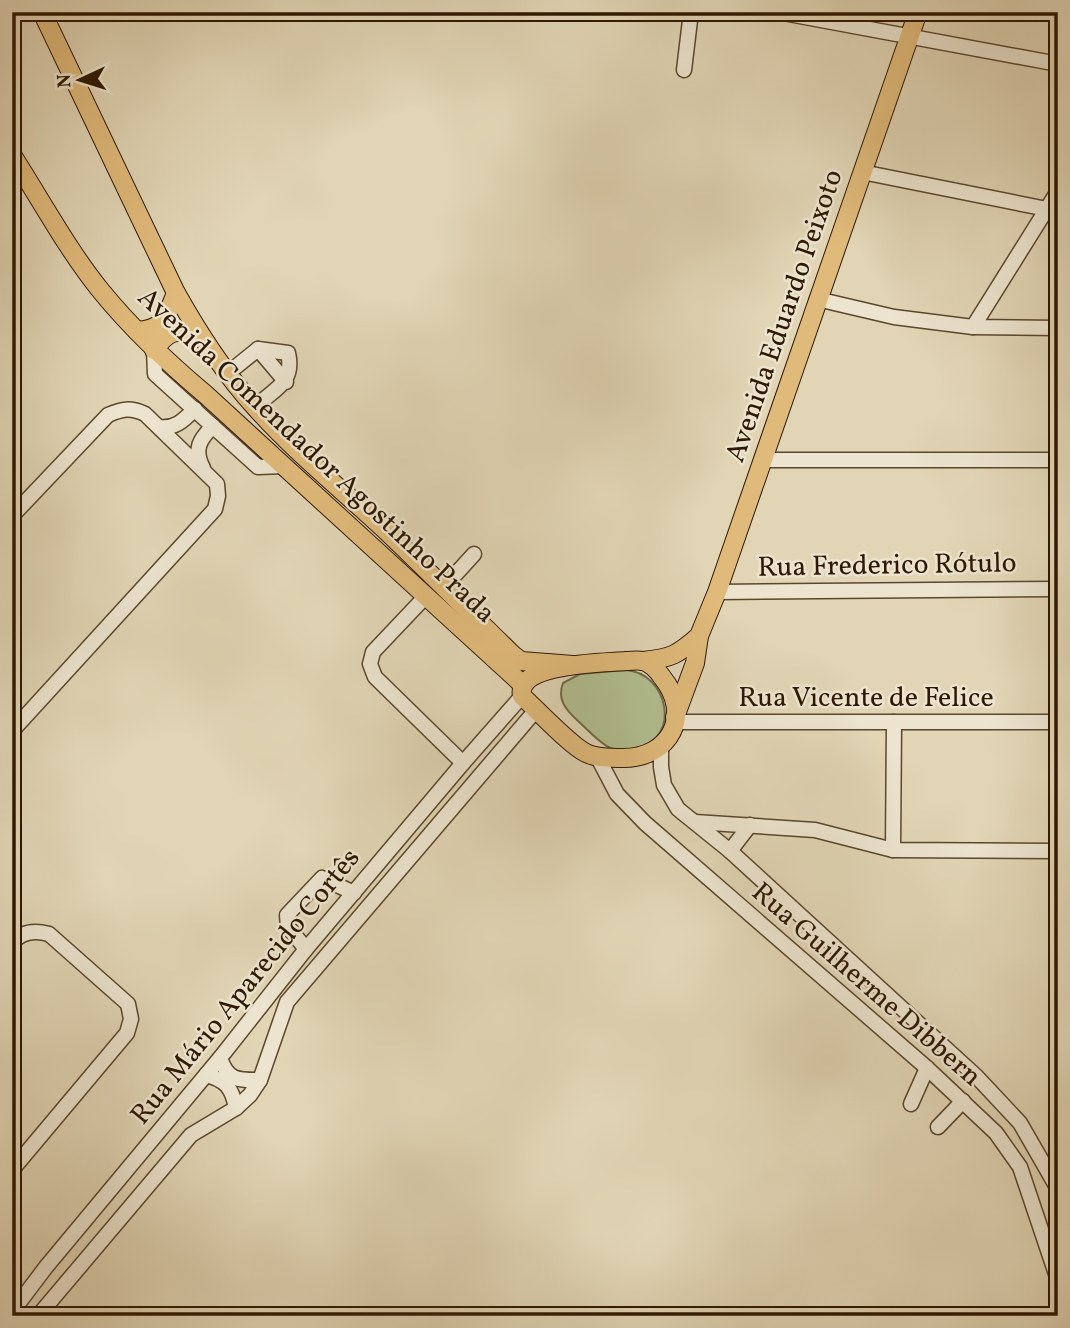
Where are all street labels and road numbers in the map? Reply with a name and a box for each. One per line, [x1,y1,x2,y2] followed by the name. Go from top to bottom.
[717,164,853,468] street label: Avenida Eduardo Peixoto
[128,279,504,633] street label: Avenida Comendador Agostinho Prada
[757,544,1017,588] street label: Rua Frederico Rótulo
[738,679,994,718] street label: Rua Vicente de Felice
[122,840,370,1134] street label: Rua Mário Aparecido Cortês
[742,874,990,1096] street label: Rua Guilherme Dibbern

